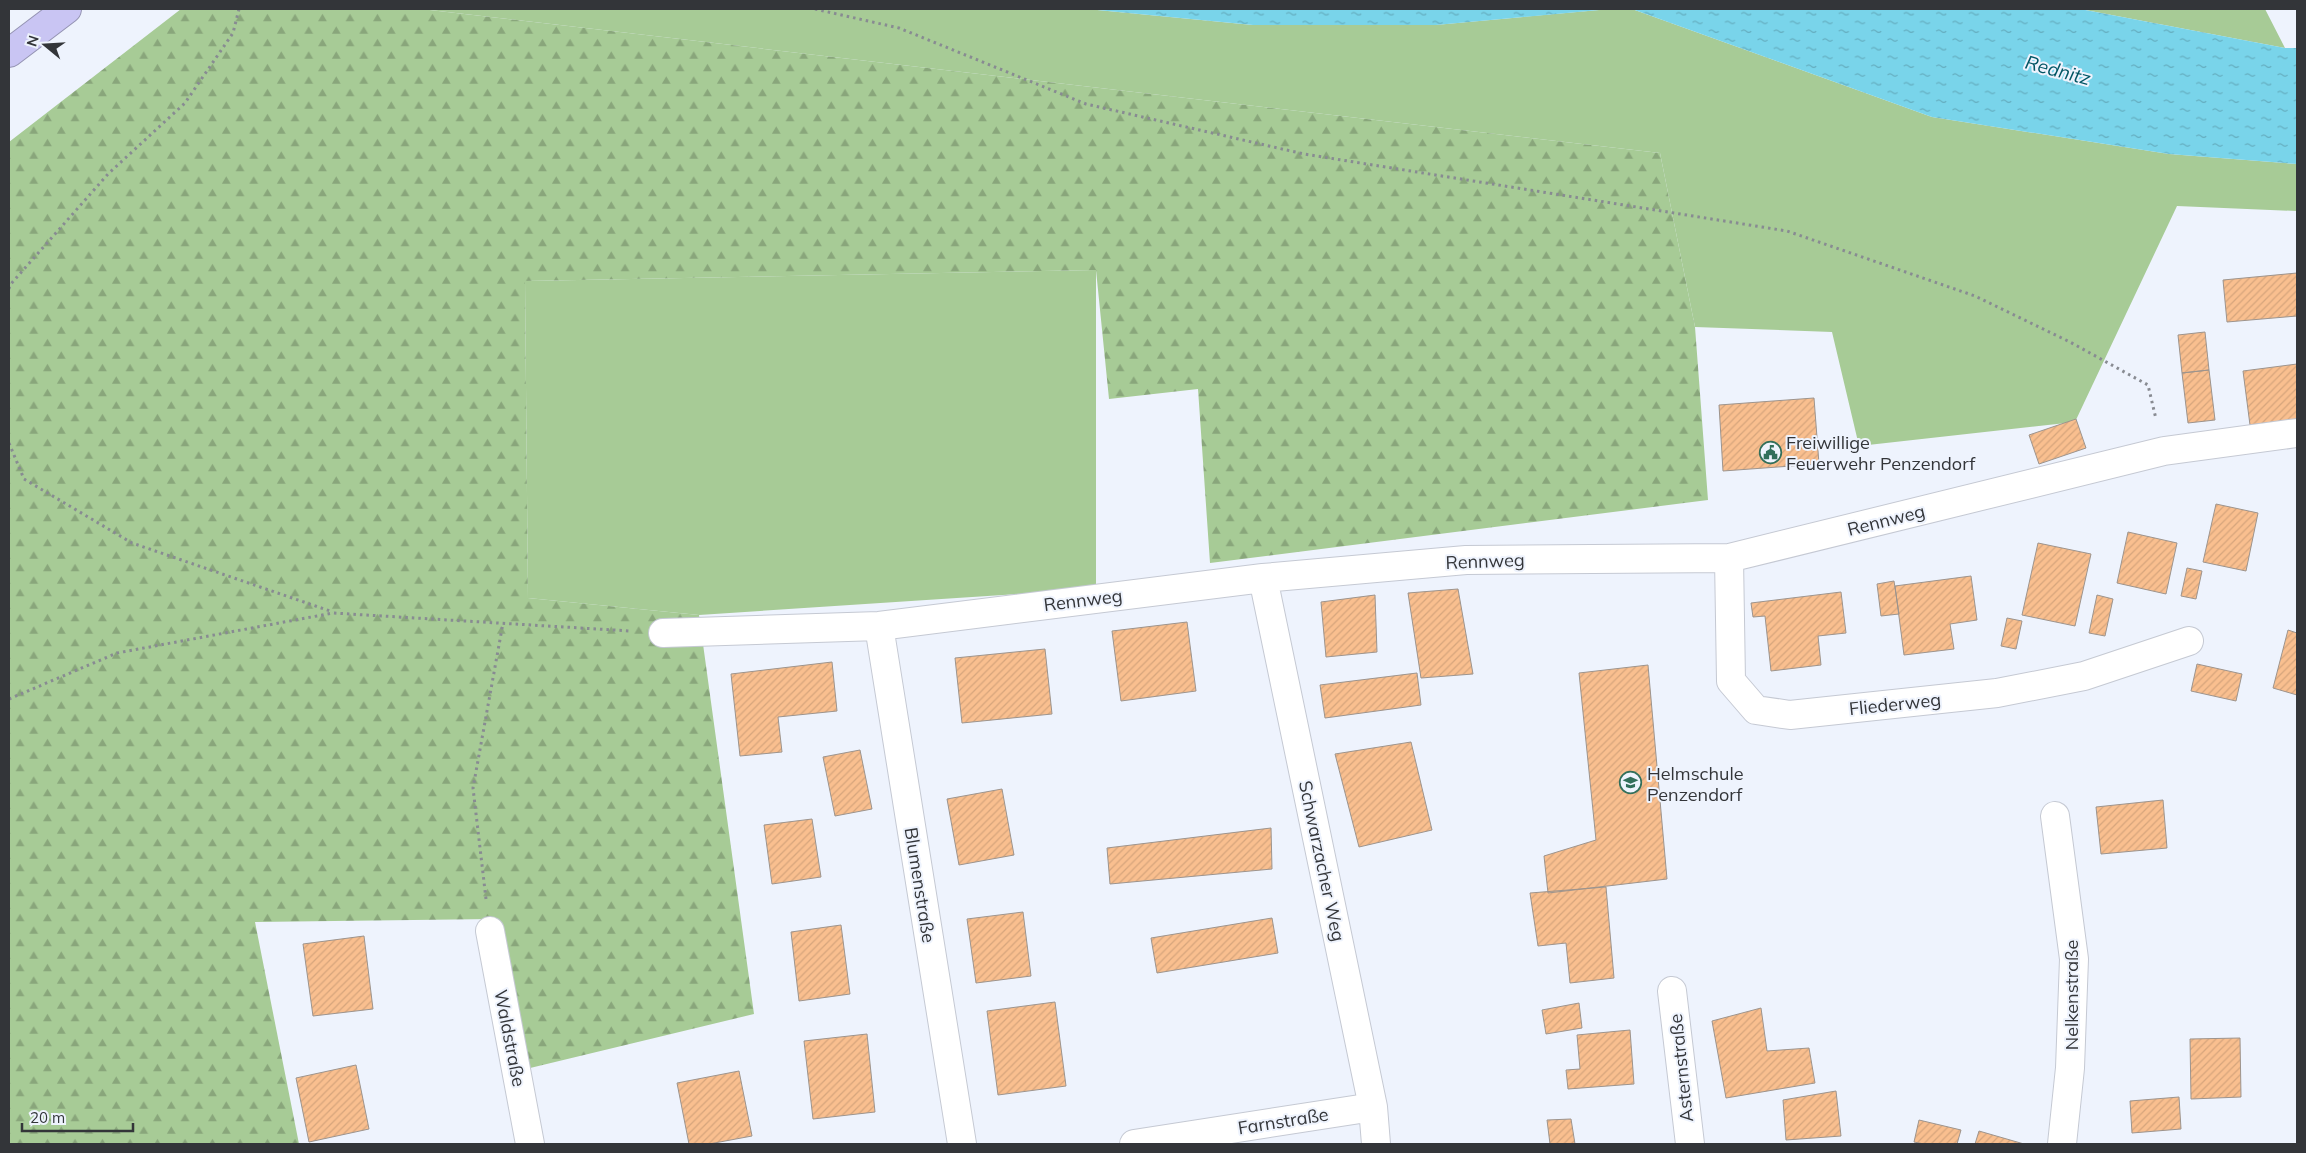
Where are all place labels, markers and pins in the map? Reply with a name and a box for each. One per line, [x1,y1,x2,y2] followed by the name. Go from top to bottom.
[1786,431,1976,475] place label: Freiwillige Feuerwehr Penzendorf
[1758,440,1782,464] public building icon: Freiwillige Feuerwehr Penzendorf
[1647,762,1744,806] place label: Helmschule Penzendorf
[1619,771,1643,795] school or university icon: Helmschule Penzendorf

